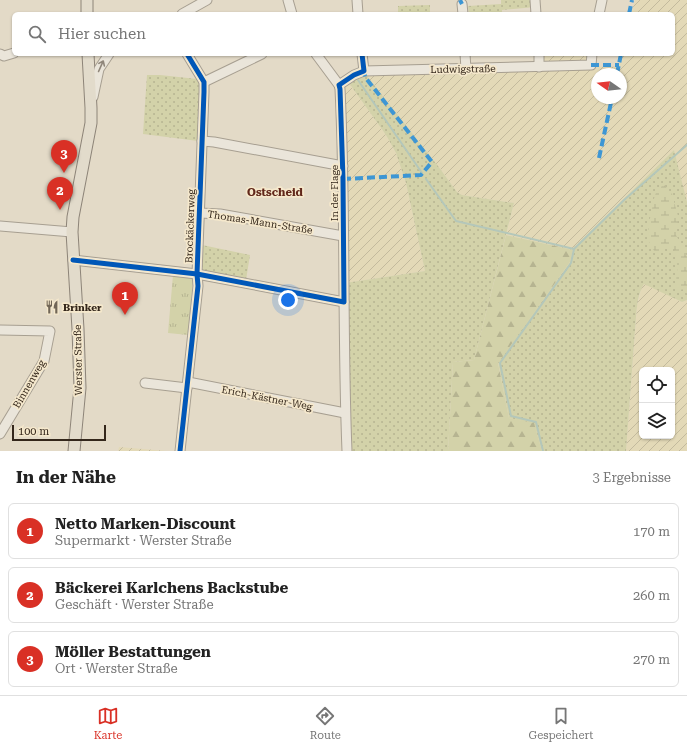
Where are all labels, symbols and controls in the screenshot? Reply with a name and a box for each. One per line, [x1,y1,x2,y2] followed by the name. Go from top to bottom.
[12,12,675,56] search box
[26,23,48,45] icon: search
[58,25,146,43] text: Hier suchen
[98,61,105,73] one-way arrow
[430,63,496,75] street label: Ludwigstraße
[591,68,627,104] north arrow
[51,140,77,173] pin: 3
[329,164,340,221] street label: In der Flage
[47,177,73,210] pin: 2
[247,186,304,199] district label: Ostscheid
[183,188,197,263] street label: Brockäckerweg
[207,208,314,236] street label: Thomas-Mann-Straße
[112,282,138,315] pin: 1
[278,290,298,310] your location
[44,299,60,315] restaurant icon: Brinker
[63,302,102,313] place label: Brinker
[72,324,84,396] street label: Werster Straße
[11,358,47,410] street label: Binnenweg
[639,367,675,439] map controls
[639,367,675,403] button: locate
[221,384,314,412] street label: Erich-Kästner-Weg
[639,403,675,439] button: layers
[12,423,106,442] scale bar
[18,425,49,438] text: 100 m
[16,467,116,487] text: In der Nähe
[593,470,671,485] text: 3 Ergebnisse
[55,515,236,533] text: Netto Marken-Discount
[26,524,34,539] text: 1
[633,524,670,539] text: 170 m
[55,533,232,548] text: Supermarkt · Werster Straße
[55,579,288,597] text: Bäckerei Karlchens Backstube
[26,588,34,603] text: 2
[633,588,670,603] text: 260 m
[55,597,214,612] text: Geschäft · Werster Straße
[55,643,211,661] text: Möller Bestattungen
[26,652,34,667] text: 3
[633,652,670,667] text: 270 m
[55,661,178,676] text: Ort · Werster Straße
[94,705,122,742] tab: Karte
[310,705,341,742] tab: Route
[528,705,593,742] tab: Gespeichert

